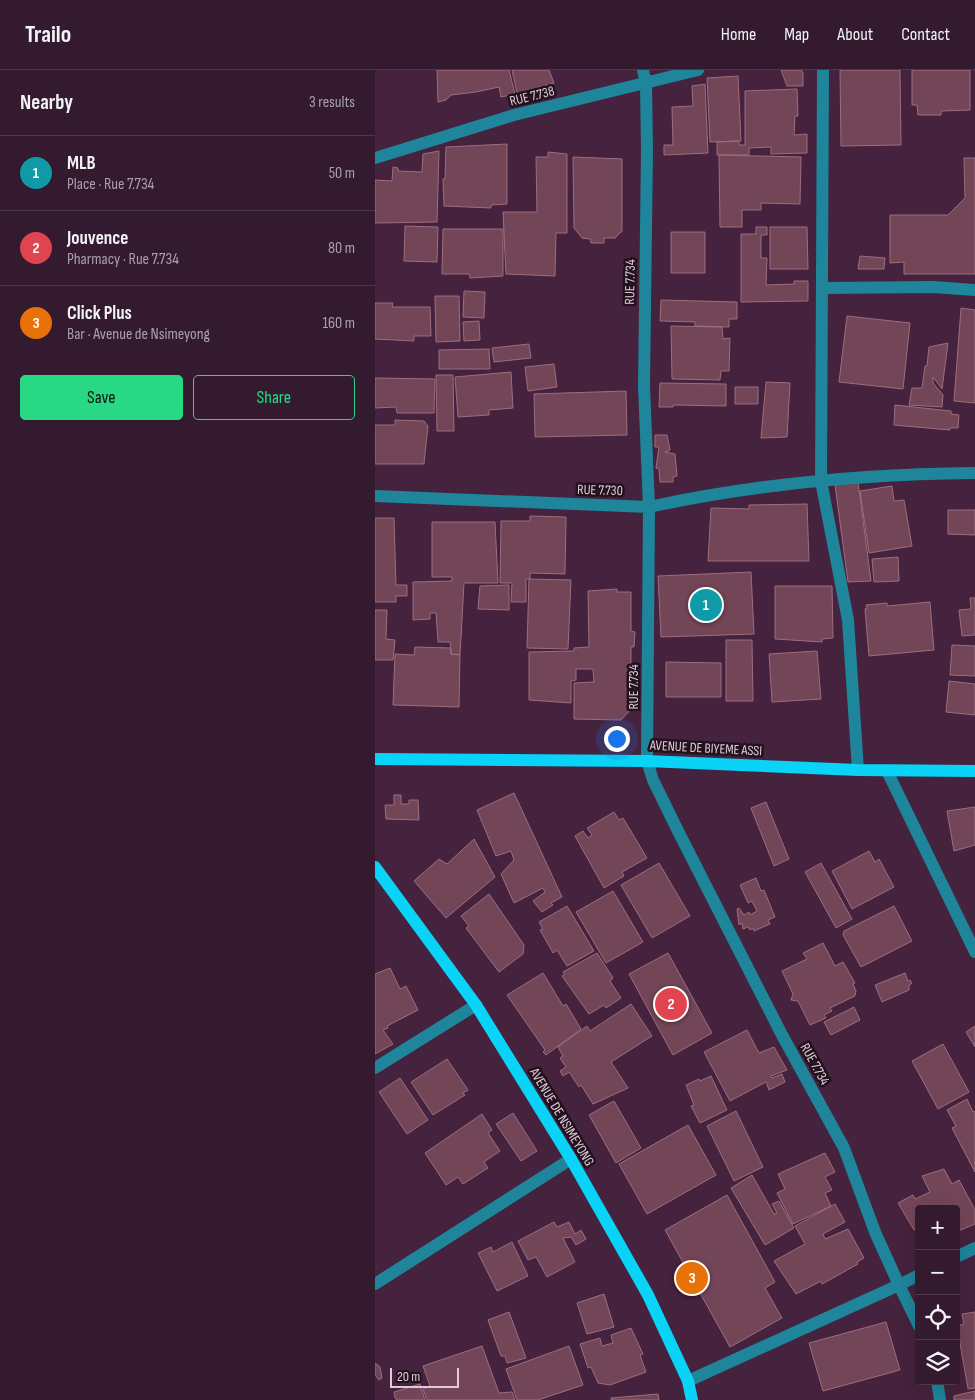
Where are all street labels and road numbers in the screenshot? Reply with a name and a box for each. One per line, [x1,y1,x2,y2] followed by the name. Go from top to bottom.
[508,82,556,110] street label: RUE 7.738
[621,259,639,305] street label: RUE 7.734
[577,481,623,499] street label: RUE 7.730
[625,664,642,710] street label: RUE 7.734
[649,737,762,759] street label: AVENUE DE BIYEME ASSI
[797,1040,833,1088] street label: RUE 7.734
[526,1064,598,1169] street label: AVENUE DE NSIMEYONG

